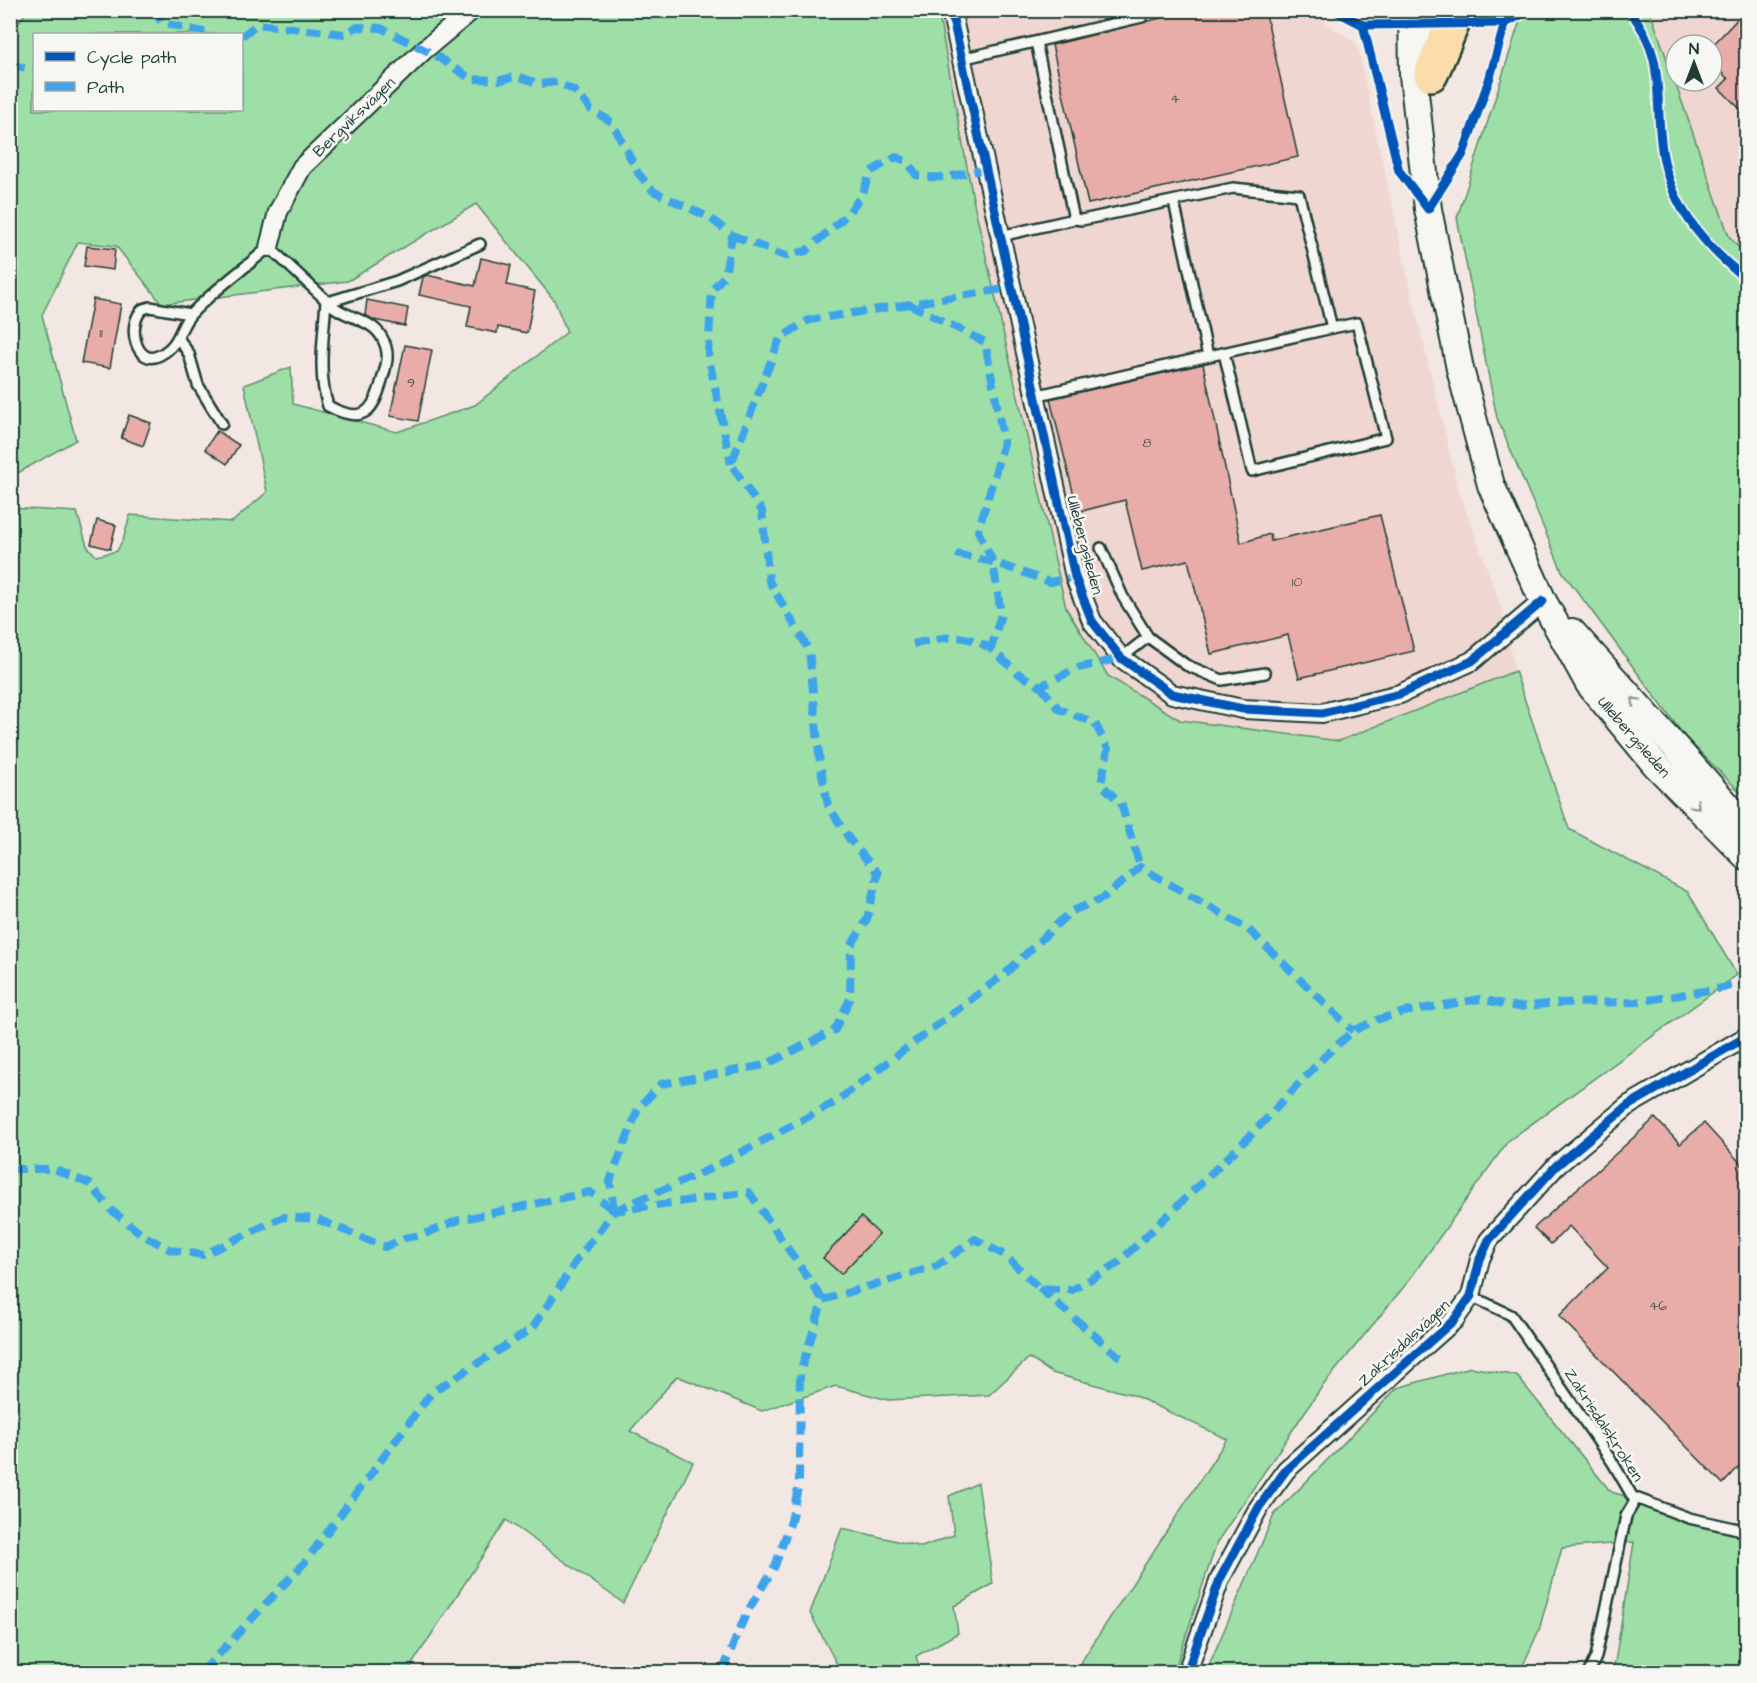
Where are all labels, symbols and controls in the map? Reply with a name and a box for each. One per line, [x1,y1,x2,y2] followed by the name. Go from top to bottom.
[33,33,243,111] legend
[1664,33,1724,93] north arrow
[1689,38,1699,60] text: N
[87,45,176,71] text: Cycle path
[308,72,401,163] street label: Bergviksvägen
[87,75,124,100] text: Path
[1170,89,1180,109] house number: 4
[99,323,103,343] house number: 11
[407,373,415,393] house number: 9
[1142,433,1152,453] house number: 8
[1060,493,1109,597] street label: Ullebergsleden
[1292,572,1302,592] house number: 10
[1592,691,1676,783] street label: Ullebergsleden
[1631,697,1642,708] one-way arrow
[1689,798,1700,809] one-way arrow
[1353,1295,1455,1392] street label: Zakrisdalsvägen
[1649,1296,1667,1316] house number: 46
[1559,1364,1649,1486] street label: Zakrisdalskroken

